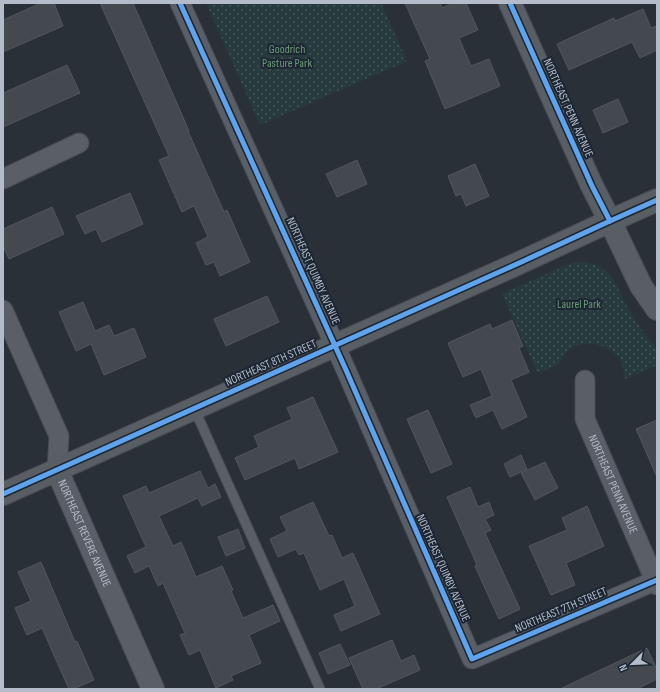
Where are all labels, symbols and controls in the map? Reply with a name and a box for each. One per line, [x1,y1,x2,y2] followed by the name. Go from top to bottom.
[262,42,312,71] park label: Goodrich Pasture Park
[539,56,597,160] street label: NORTHEAST PENN AVENUE
[283,215,343,327] street label: NORTHEAST QUIMBY AVENUE
[557,297,601,312] park label: Laurel Park
[223,336,319,390] street label: NORTHEAST 8TH STREET
[585,432,641,536] street label: NORTHEAST PENN AVENUE
[55,477,115,589] street label: NORTHEAST REVERE AVENUE
[413,512,473,624] street label: NORTHEAST QUIMBY AVENUE
[513,584,609,636] street label: NORTHEAST 7TH STREET
[612,644,652,684] north arrow
[616,662,630,673] text: N

